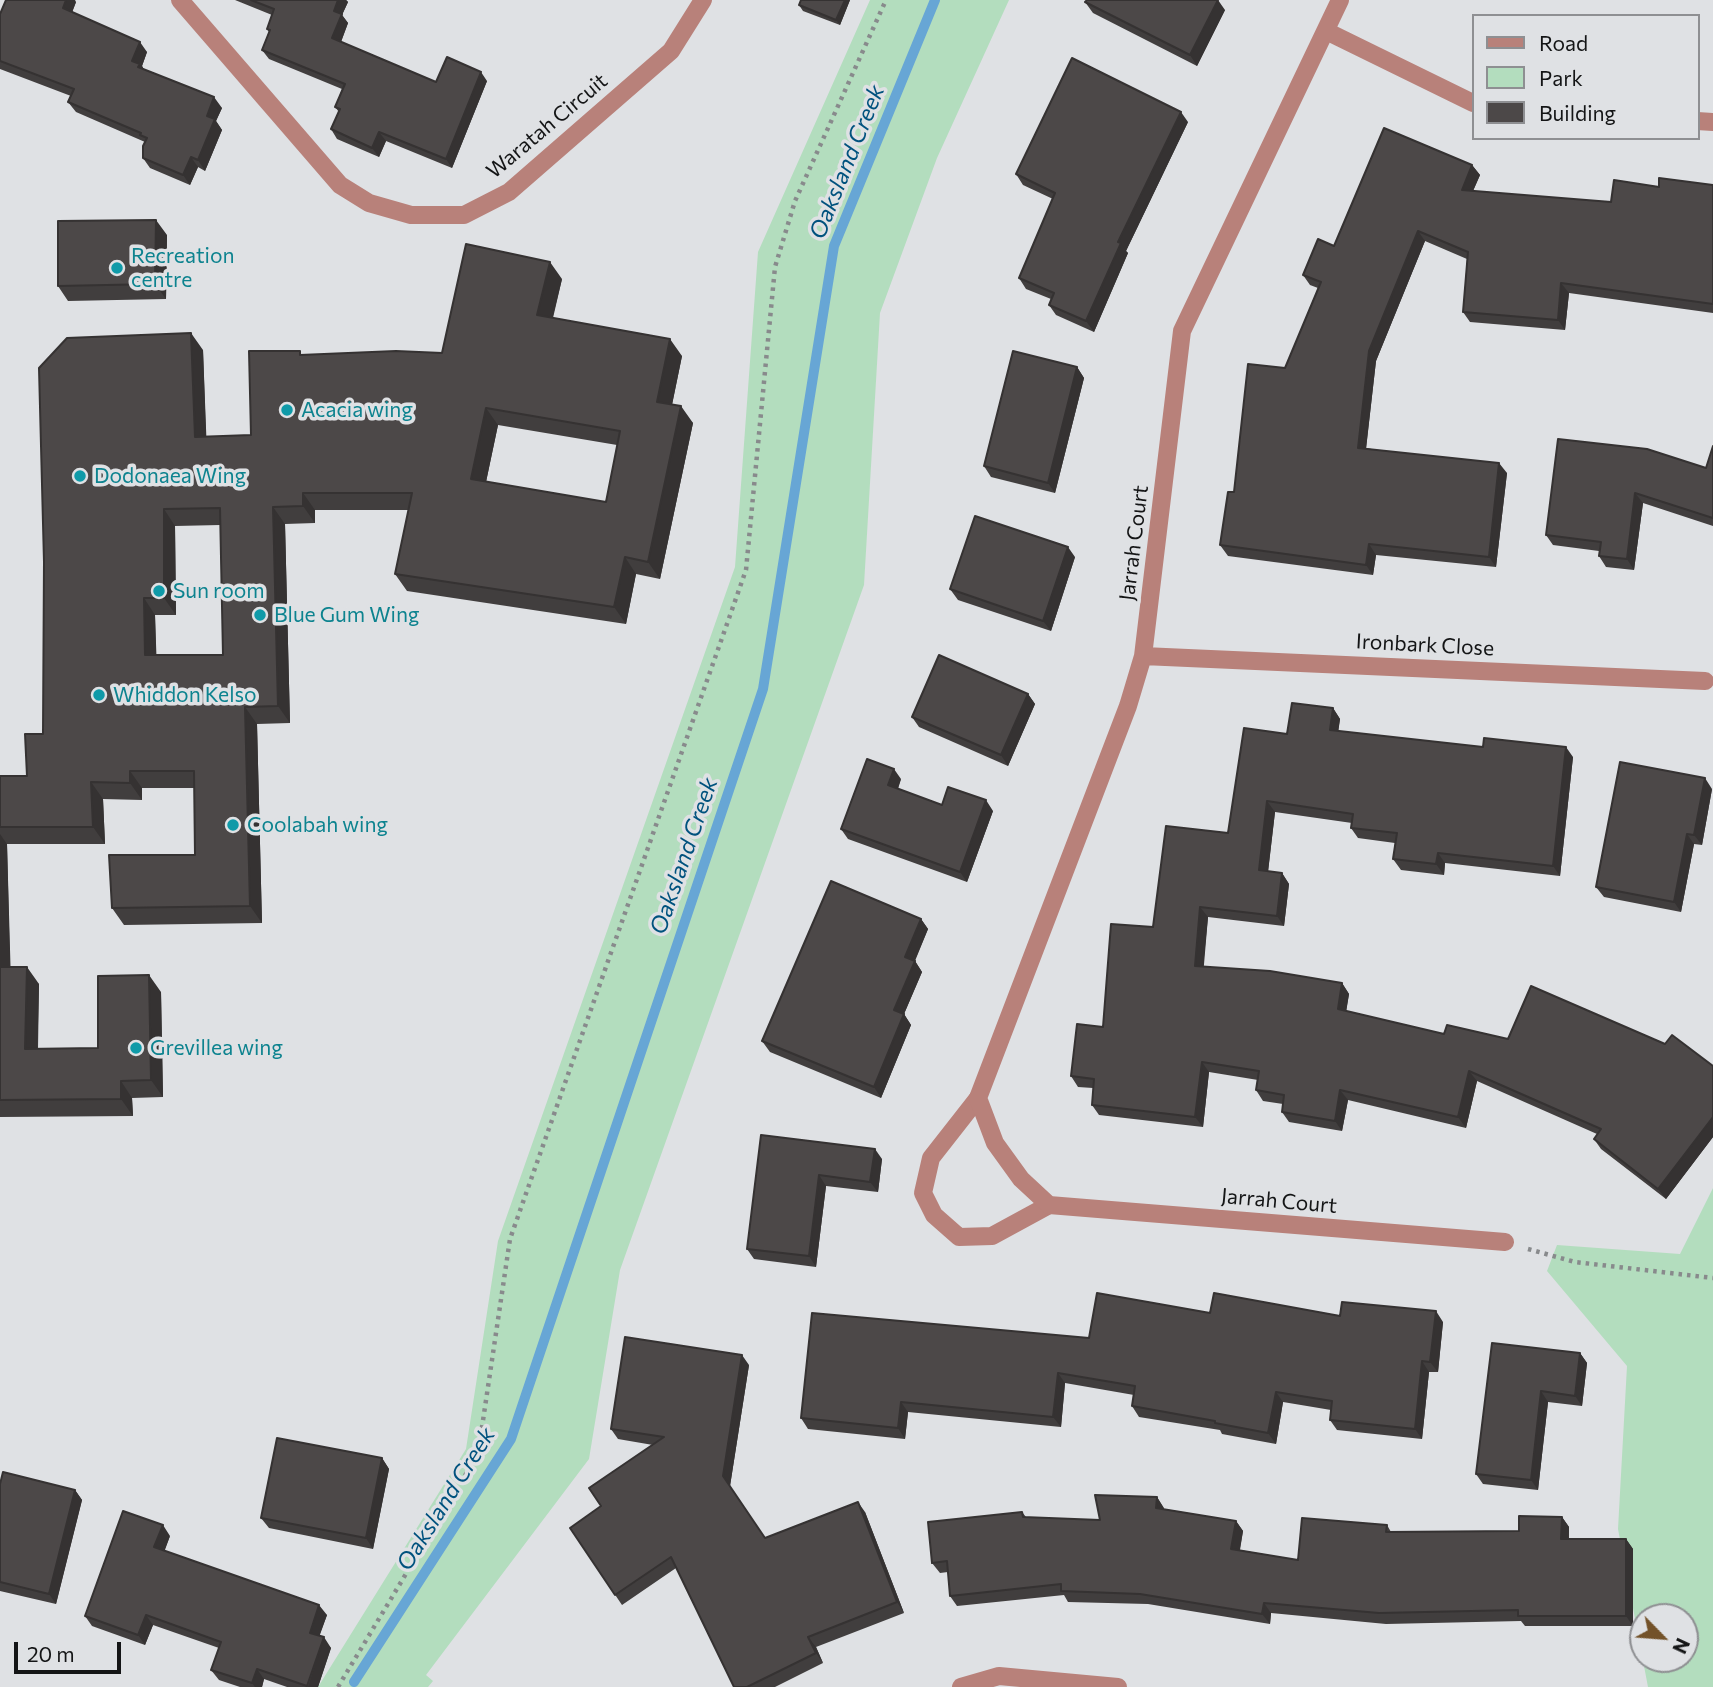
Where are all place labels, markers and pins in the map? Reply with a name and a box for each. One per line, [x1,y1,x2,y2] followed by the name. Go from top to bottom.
[131,243,235,293] place label: Recreation centre
[109,260,125,276] marker: Recreation centre
[301,397,413,423] place label: Acacia wing
[279,402,295,418] marker: Acacia wing
[94,463,246,489] place label: Dodonaea Wing
[72,468,88,484] marker: Dodonaea Wing
[173,578,265,604] place label: Sun room
[151,583,167,599] marker: Sun room
[274,602,419,628] place label: Blue Gum Wing
[252,607,268,623] marker: Blue Gum Wing
[113,682,257,708] place label: Whiddon Kelso
[91,687,107,703] marker: Whiddon Kelso
[247,812,388,838] place label: Coolabah wing
[225,817,241,833] marker: Coolabah wing
[150,1035,283,1061] place label: Grevillea wing
[128,1040,144,1056] marker: Grevillea wing

